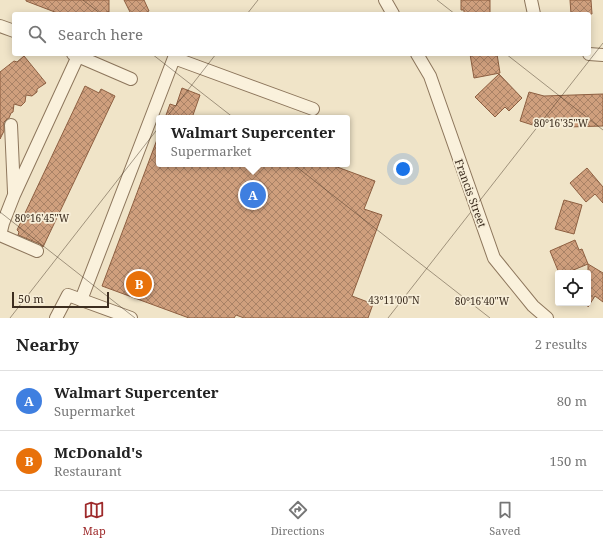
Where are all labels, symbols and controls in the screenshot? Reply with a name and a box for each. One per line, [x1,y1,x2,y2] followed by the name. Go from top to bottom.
[12,12,591,56] search box
[26,23,48,45] icon: search
[58,24,143,44] text: Search here
[156,115,350,167] popup
[534,116,589,130] text: 80°16'35"W
[171,122,335,142] text: Walmart Supercenter
[171,142,252,160] text: Supermarket
[452,157,490,230] street label: Francis Street
[393,159,413,179] your location
[240,180,266,210] pin: A
[15,211,70,225] text: 80°16'45"W
[126,269,152,299] pin: B
[555,270,591,306] map controls
[555,270,591,306] button: locate
[12,290,109,309] scale bar
[18,291,44,306] text: 50 m
[368,293,420,307] text: 43°11'00"N
[455,294,510,308] text: 80°16'40"W
[16,333,79,356] text: Nearby
[535,335,587,353] text: 2 results
[54,382,219,402] text: Walmart Supercenter
[24,392,34,410] text: A
[557,392,587,410] text: 80 m
[54,402,135,420] text: Supermarket
[54,442,143,462] text: McDonald's
[25,452,33,470] text: B
[550,452,587,470] text: 150 m
[54,462,122,480] text: Restaurant
[82,499,106,538] tab: Map
[271,499,324,538] tab: Directions
[489,499,521,538] tab: Saved

